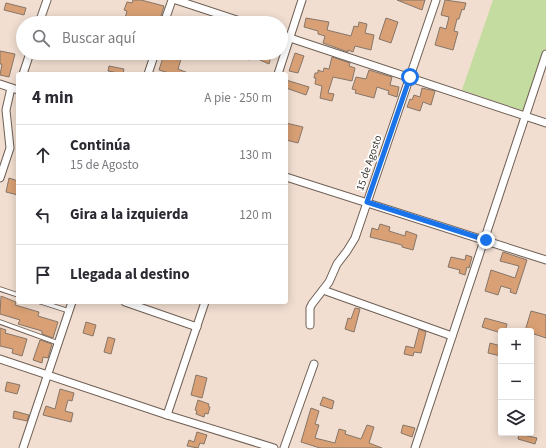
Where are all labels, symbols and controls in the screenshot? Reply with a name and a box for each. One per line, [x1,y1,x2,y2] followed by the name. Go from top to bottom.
[16,16,288,60] search box
[30,27,52,49] icon: search
[62,28,135,49] text: Buscar aquí
[401,68,419,86] route start
[32,86,73,110] text: 4 min
[204,89,272,107] text: A pie · 250 m
[352,133,386,193] street label: 15 de Agosto
[70,135,131,156] text: Continúa
[32,144,54,166] icon: ahead
[239,146,272,164] text: 130 m
[70,156,139,174] text: 15 de Agosto
[32,204,54,226] icon: left
[70,204,189,225] text: Gira a la izquierda
[239,206,272,224] text: 120 m
[477,231,495,249] route end
[32,264,54,286] icon: arrive
[70,264,190,285] text: Llegada al destino
[498,328,534,436] map controls
[498,328,534,364] button: +
[498,364,534,400] button: −
[498,400,534,436] button: layers

